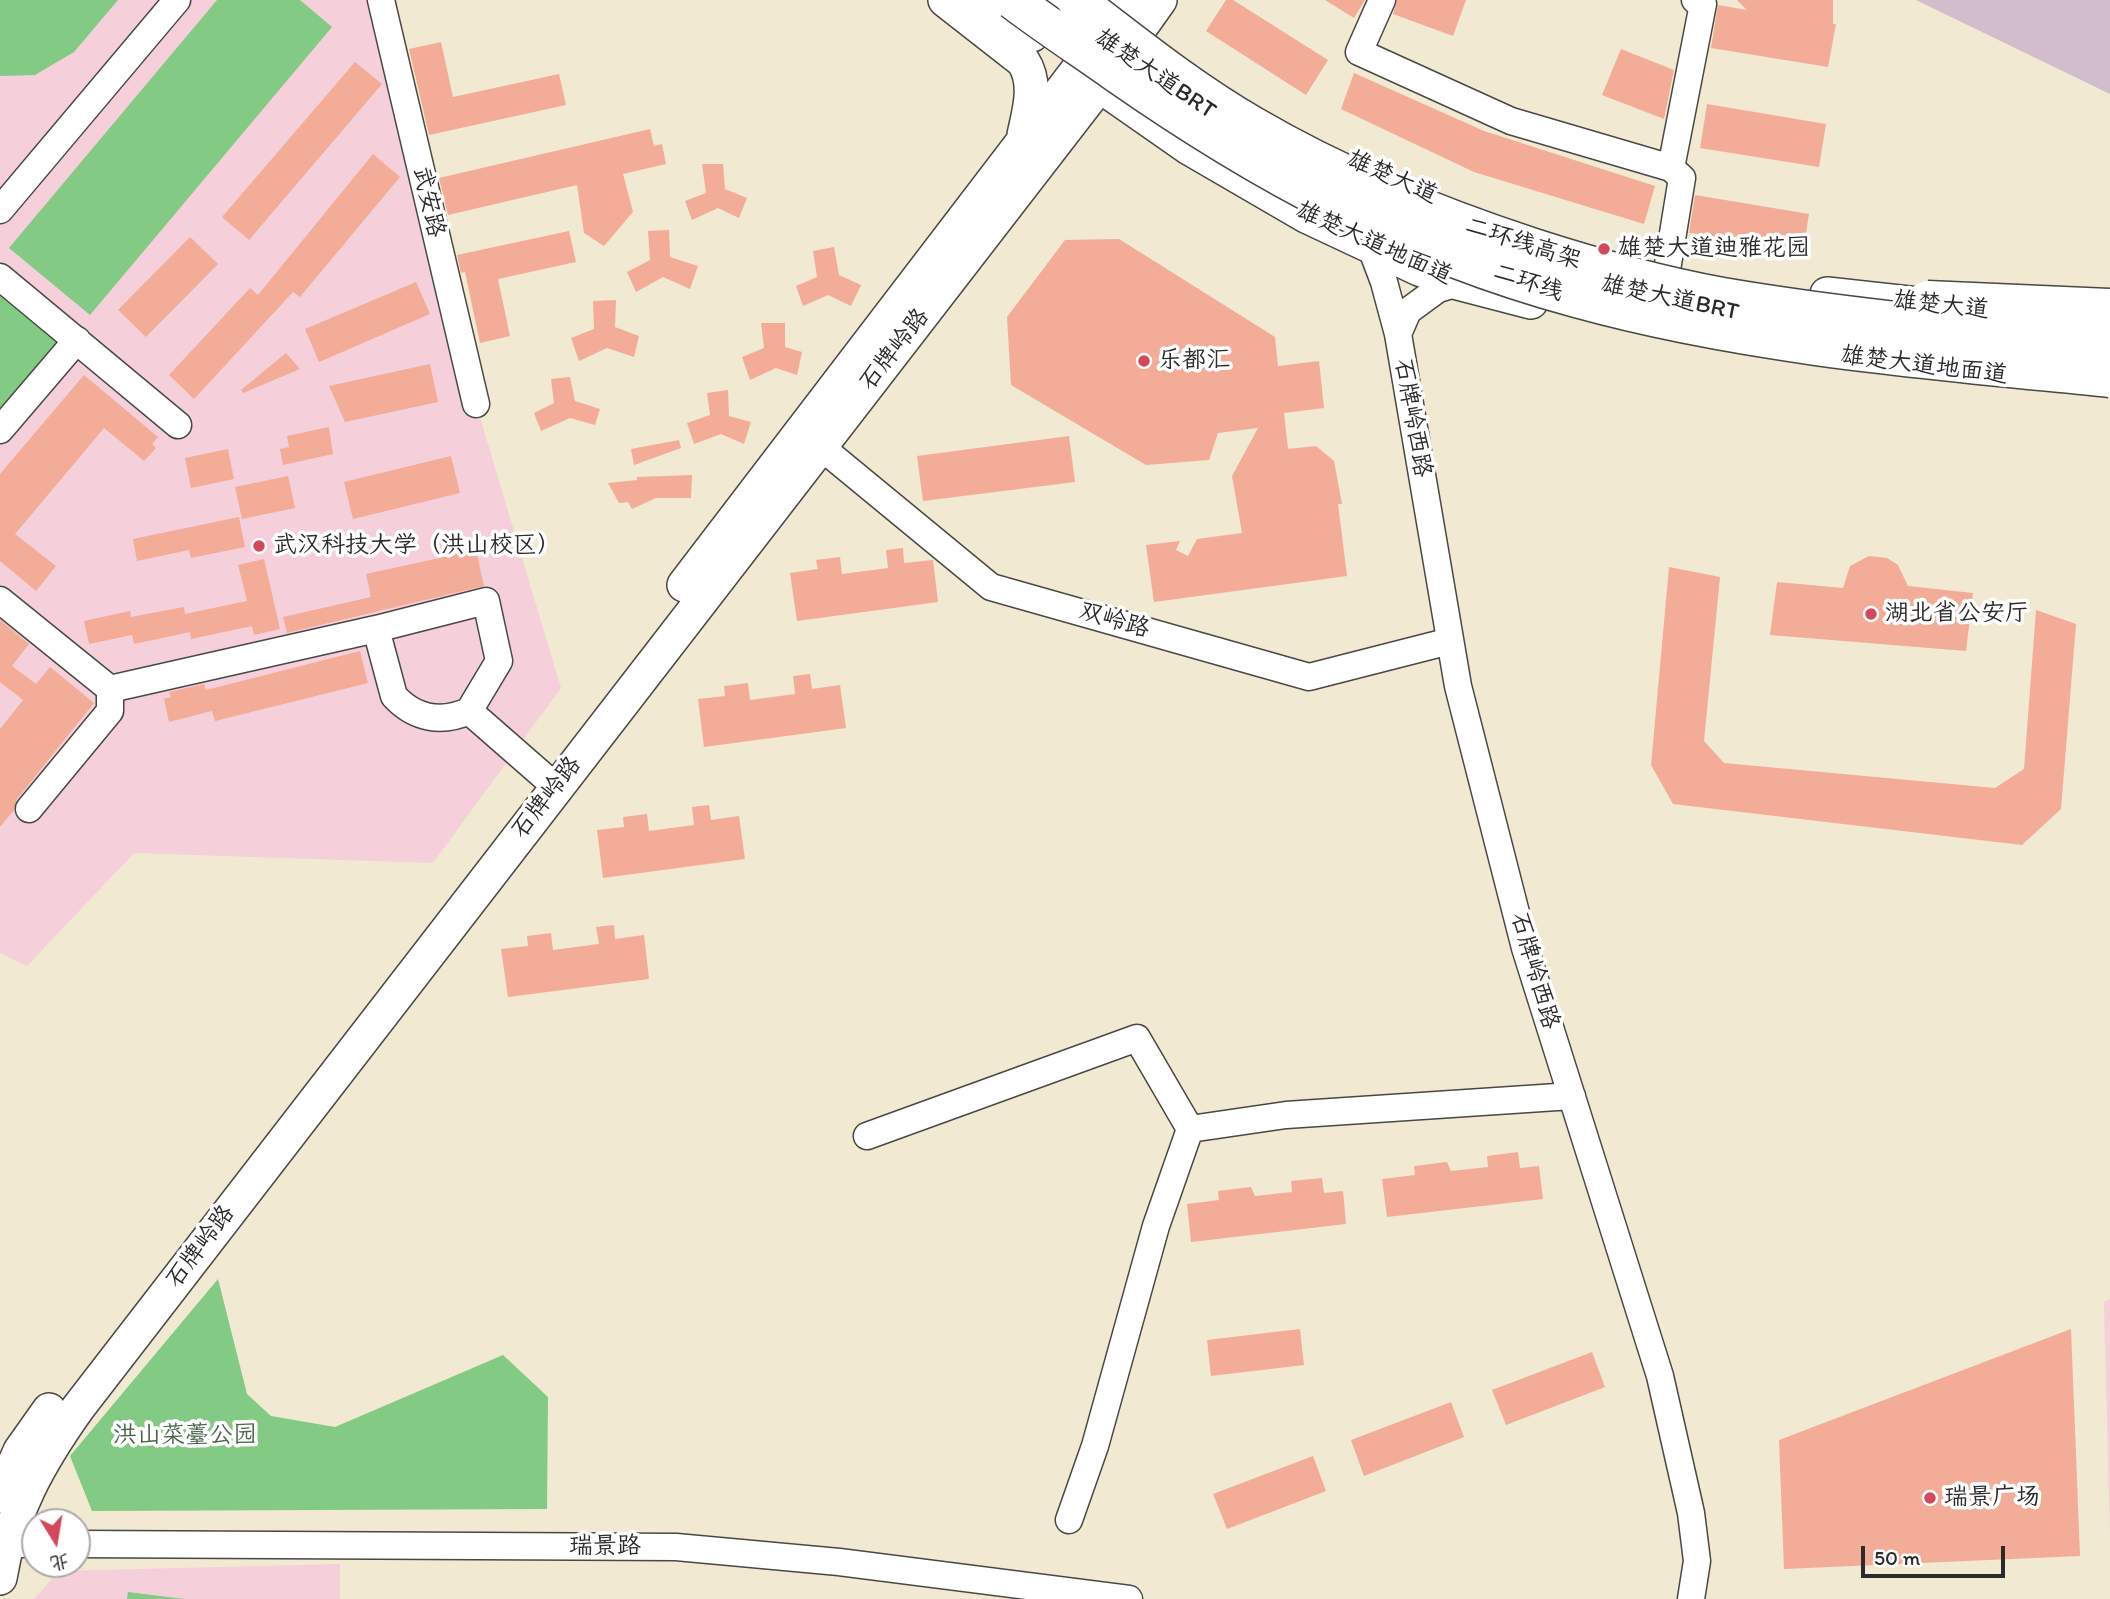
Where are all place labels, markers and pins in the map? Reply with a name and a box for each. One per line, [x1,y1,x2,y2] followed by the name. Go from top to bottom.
[1618,235,1810,263] place label: 雄楚大道迪雅花园
[1596,241,1612,257] marker: 雄楚大道迪雅花园
[1158,347,1230,375] place label: 乐都汇
[1136,353,1152,369] marker: 乐都汇
[273,532,561,560] place label: 武汉科技大学（洪山校区）
[251,538,267,554] marker: 武汉科技大学（洪山校区）
[1885,600,2029,628] place label: 湖北省公安厅
[1863,606,1879,622] marker: 湖北省公安厅
[1944,1484,2040,1512] place label: 瑞景广场
[1922,1490,1938,1506] marker: 瑞景广场

